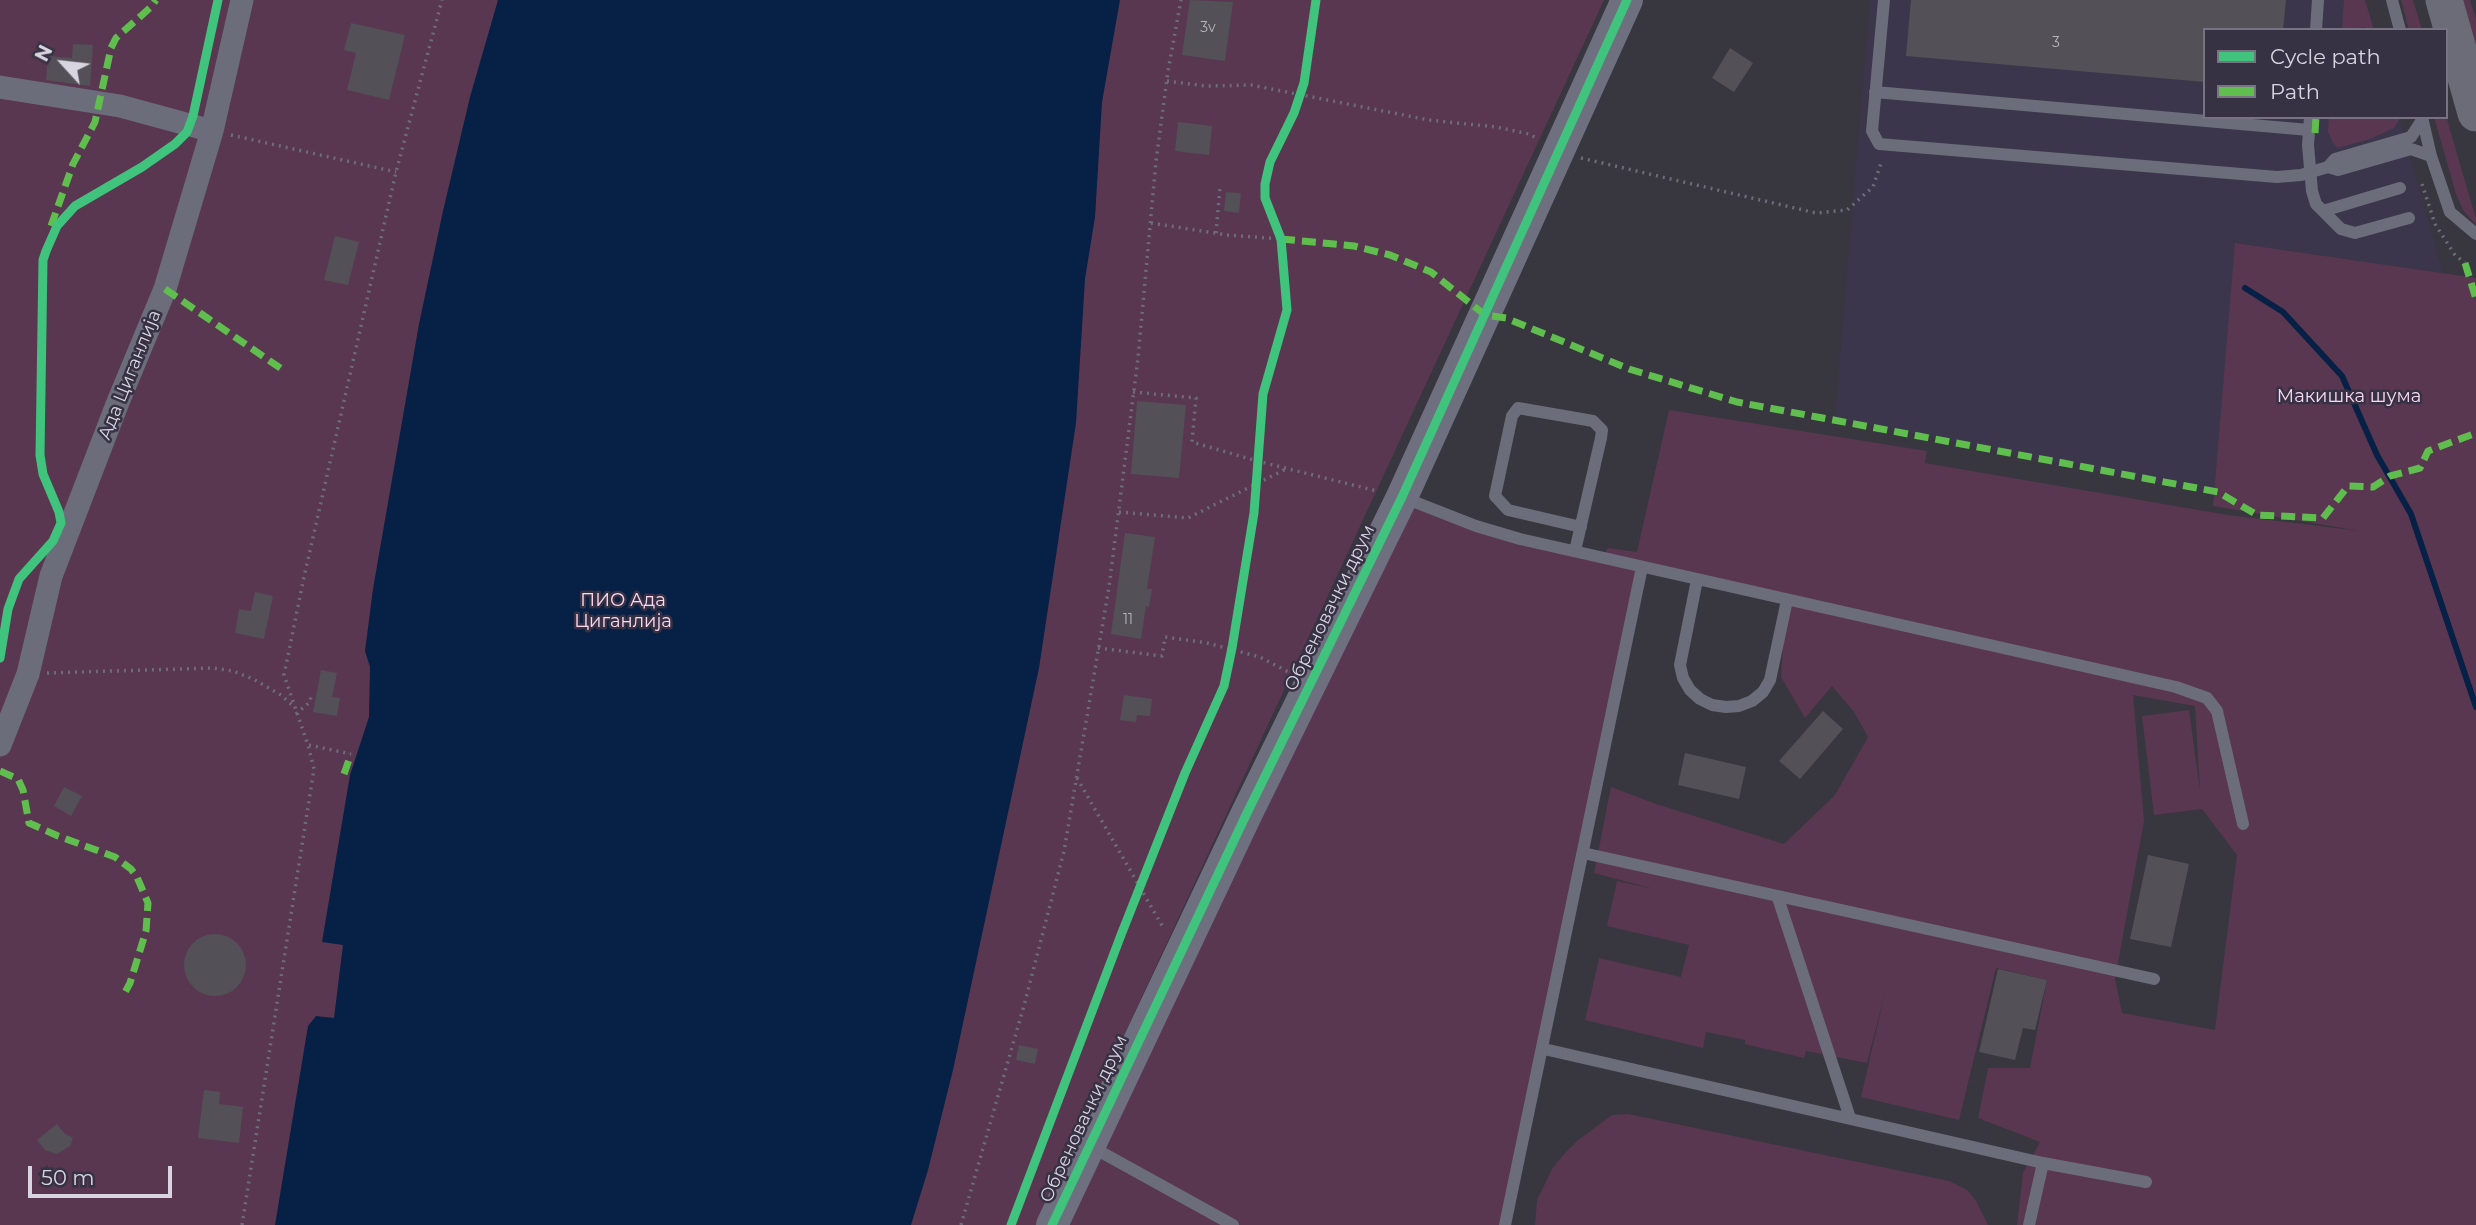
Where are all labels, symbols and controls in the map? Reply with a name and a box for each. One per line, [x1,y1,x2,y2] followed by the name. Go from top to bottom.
[1200,20,1216,36] house number: 3v
[28,28,98,98] north arrow
[2203,28,2448,119] legend
[2052,35,2060,51] house number: 3
[30,41,58,65] text: N
[2270,44,2381,69] text: Cycle path
[2270,79,2320,104] text: Path
[94,307,166,443] street label: Ада Циганлија
[2277,386,2421,408] park label: Макишка шума
[1280,521,1380,695] street label: Обреновачки друм
[574,590,672,632] park label: ПИО Ада Циганлија
[1123,612,1133,628] house number: 11
[1036,1032,1132,1206] street label: Обреновачки друм
[32,1152,175,1196] scale bar
[41,1165,95,1190] text: 50 m

